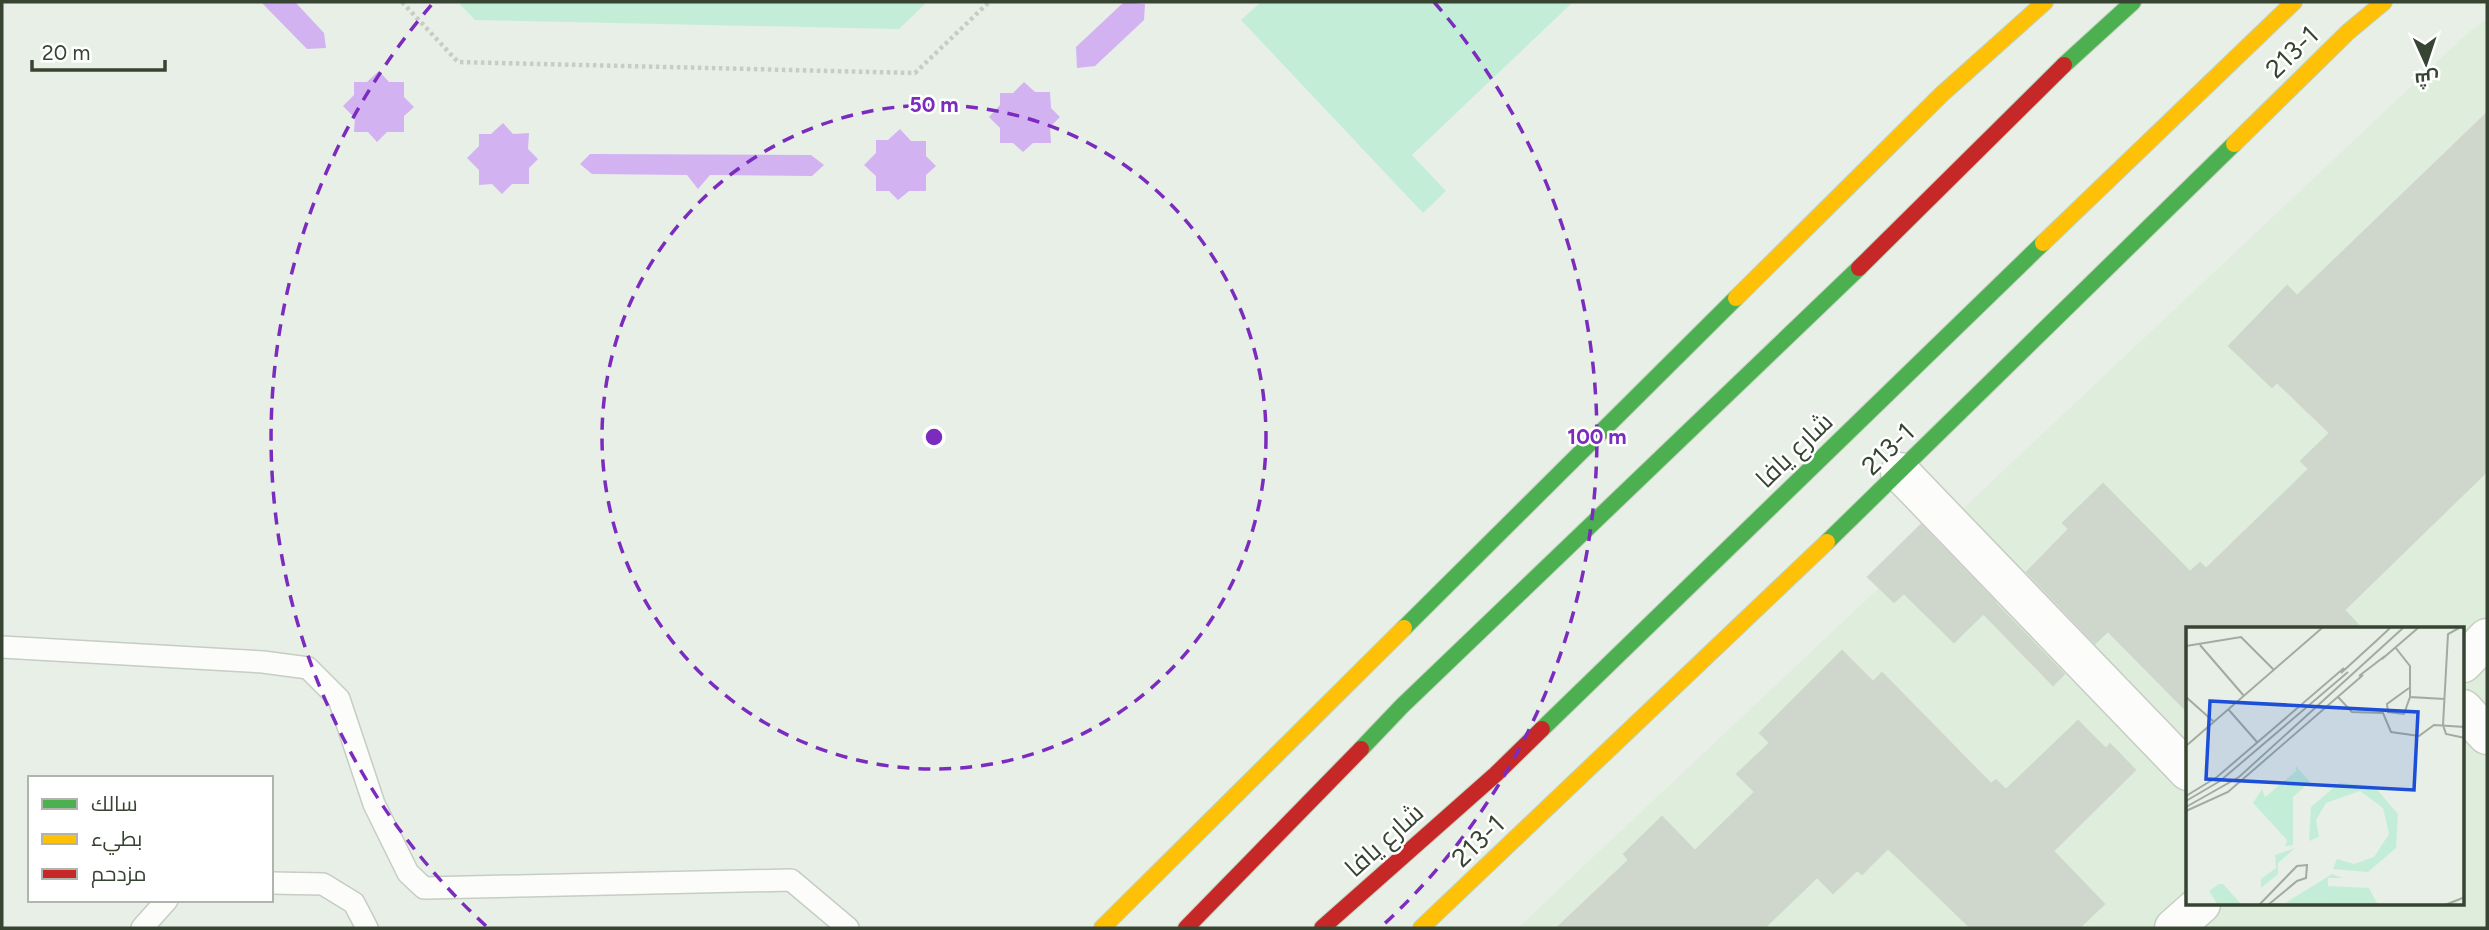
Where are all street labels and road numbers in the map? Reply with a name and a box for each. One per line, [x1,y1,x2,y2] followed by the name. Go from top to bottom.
[2259,19,2325,85] street label: 213-1
[1749,406,1840,495] street label: شارع يافا
[1855,416,1921,482] street label: 213-1
[1338,796,1431,884] street label: شارع يافا
[1445,808,1511,874] street label: 213-1

